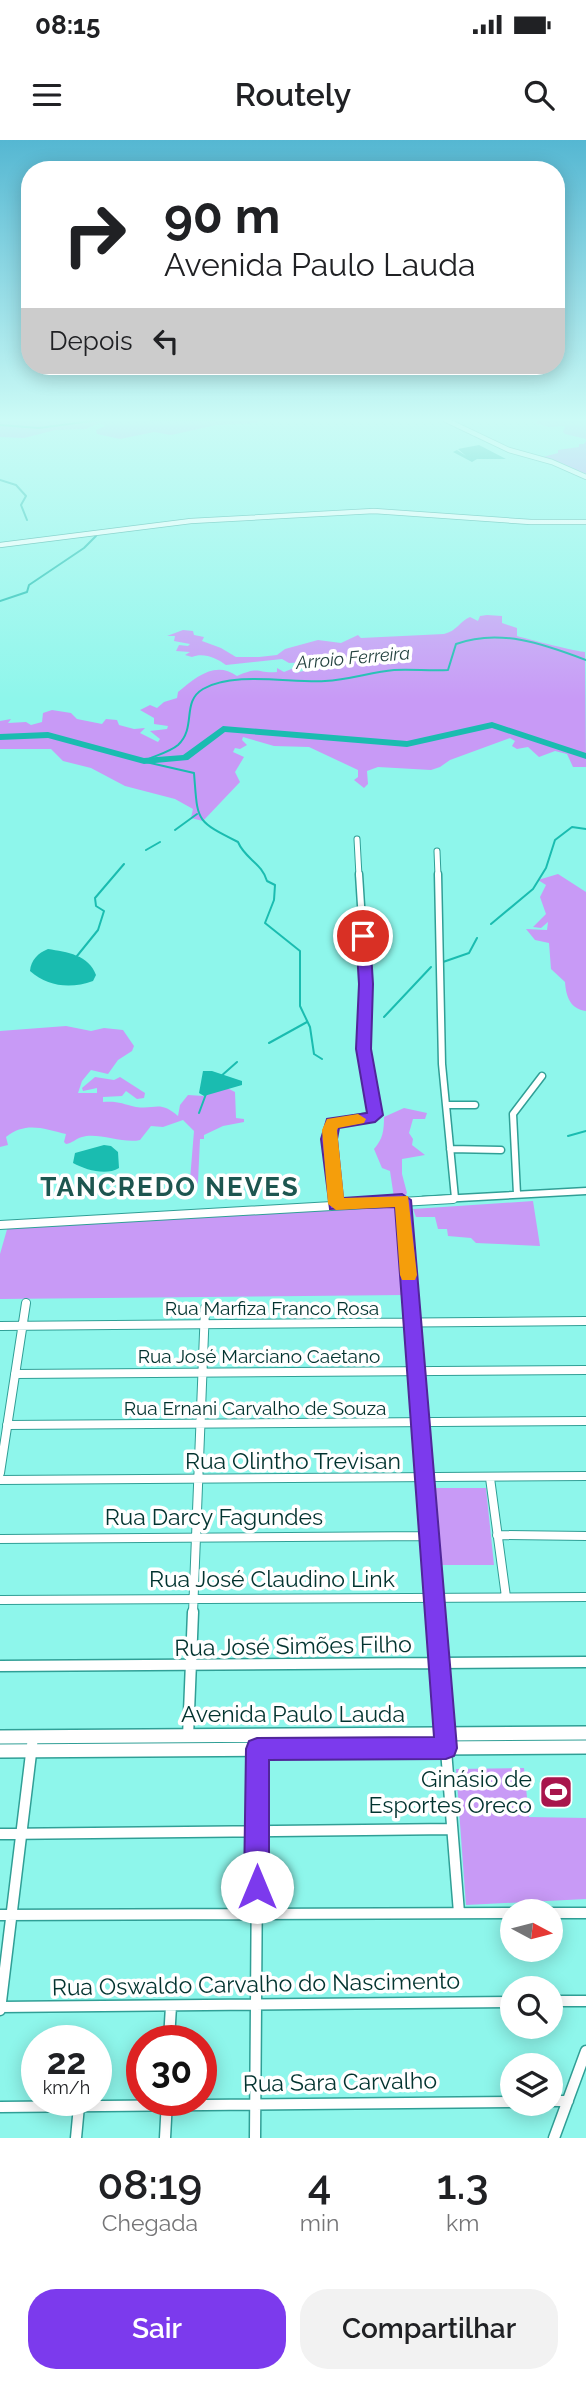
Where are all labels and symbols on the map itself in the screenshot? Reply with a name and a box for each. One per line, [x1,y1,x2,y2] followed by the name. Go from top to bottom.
[294,642,411,673] water label: Arroio Ferreira
[333,906,393,966] pin
[40,1172,300,1202] district label: TANCREDO NEVES
[165,1297,379,1319] street label: Rua Marfiza Franco Rosa
[138,1345,380,1367] street label: Rua José Marciano Caetano
[124,1397,386,1419] street label: Rua Ernani Carvalho de Souza
[185,1447,401,1474] street label: Rua Olintho Trevisan
[105,1503,323,1530] street label: Rua Darcy Fagundes
[149,1565,395,1592] street label: Rua José Claudino Link
[174,1630,412,1661] street label: Rua José Simões Filho
[181,1700,405,1727] street label: Avenida Paulo Lauda
[368,1765,532,1818] place label: Ginásio de Esportes Oreco
[537,1773,575,1811] sports icon: Ginásio de Esportes Oreco
[220,1850,294,1924] position arrow
[500,1899,564,1962] north arrow
[52,1966,460,2001] street label: Rua Oswaldo Carvalho do Nascimento
[126,2025,217,2116] speed limit sign: 30
[243,2066,437,2097] street label: Rua Sara Carvalho

